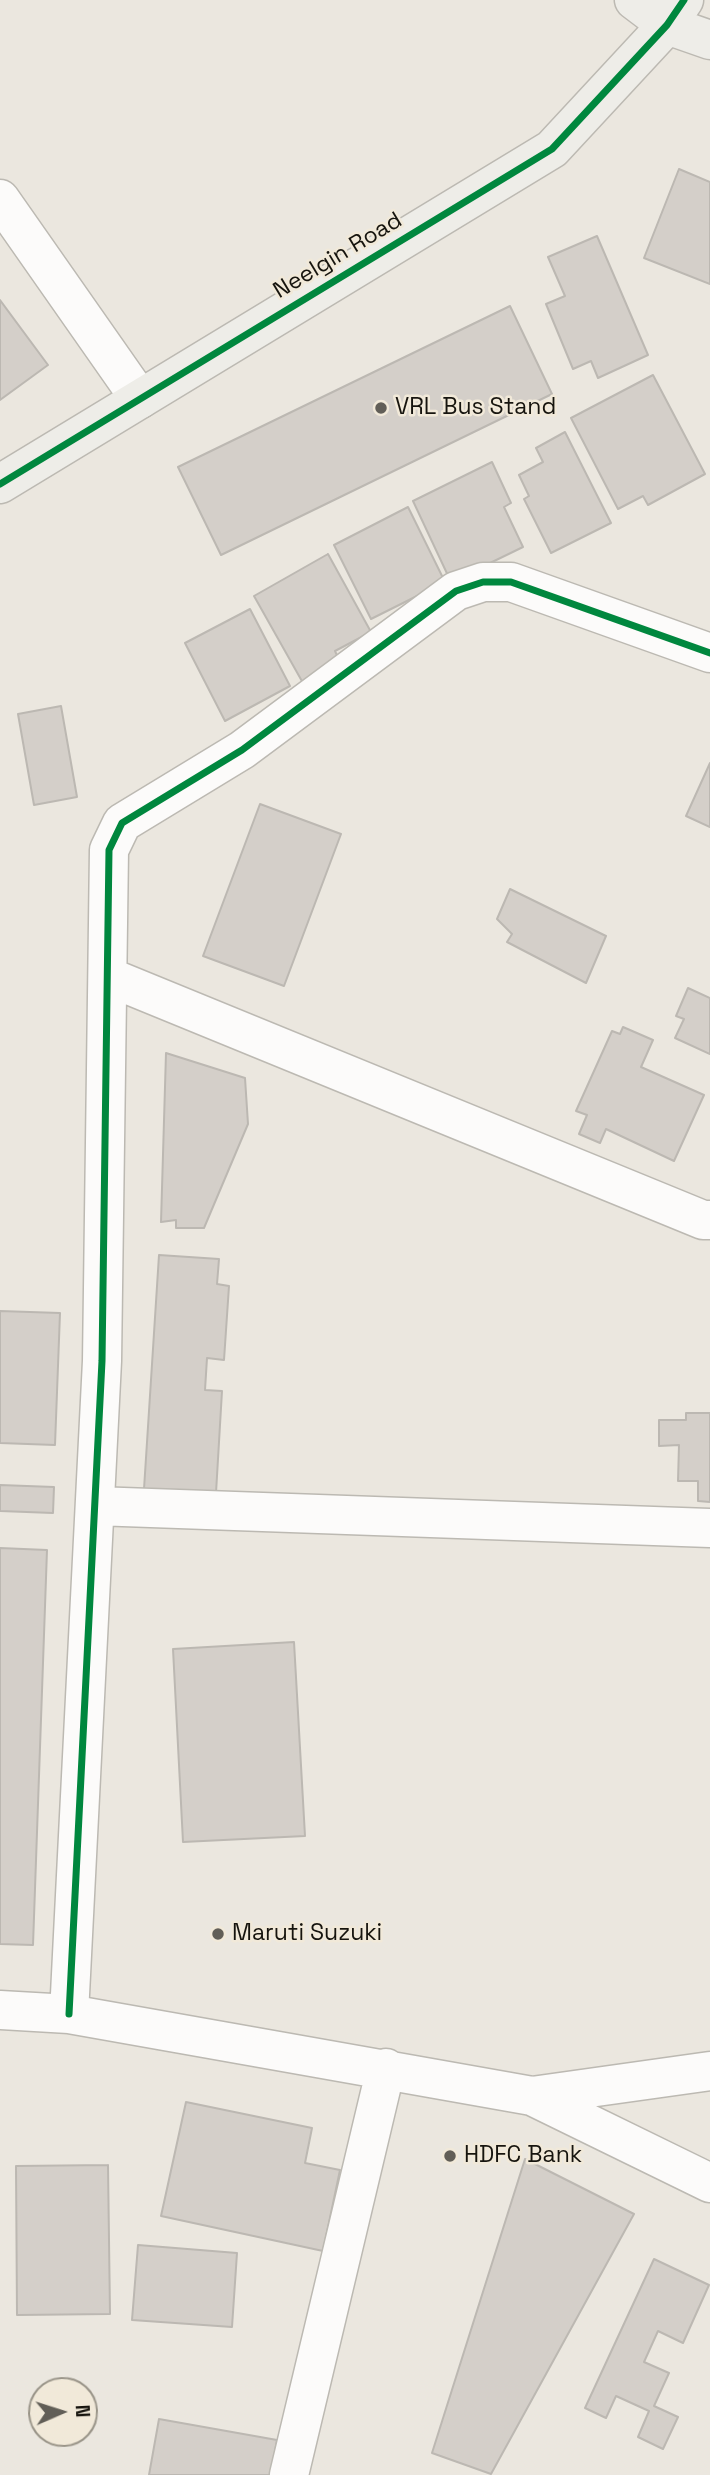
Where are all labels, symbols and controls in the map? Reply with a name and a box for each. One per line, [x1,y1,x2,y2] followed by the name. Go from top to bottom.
[269,207,407,305] street label: Neelgin Road
[395,394,556,422] place label: VRL Bus Stand
[373,400,389,416] marker: VRL Bus Stand
[232,1920,382,1948] place label: Maruti Suzuki
[210,1926,226,1942] marker: Maruti Suzuki
[464,2142,582,2170] place label: HDFC Bank
[442,2148,458,2164] marker: HDFC Bank
[28,2377,98,2447] north arrow
[70,2404,95,2418] text: N

